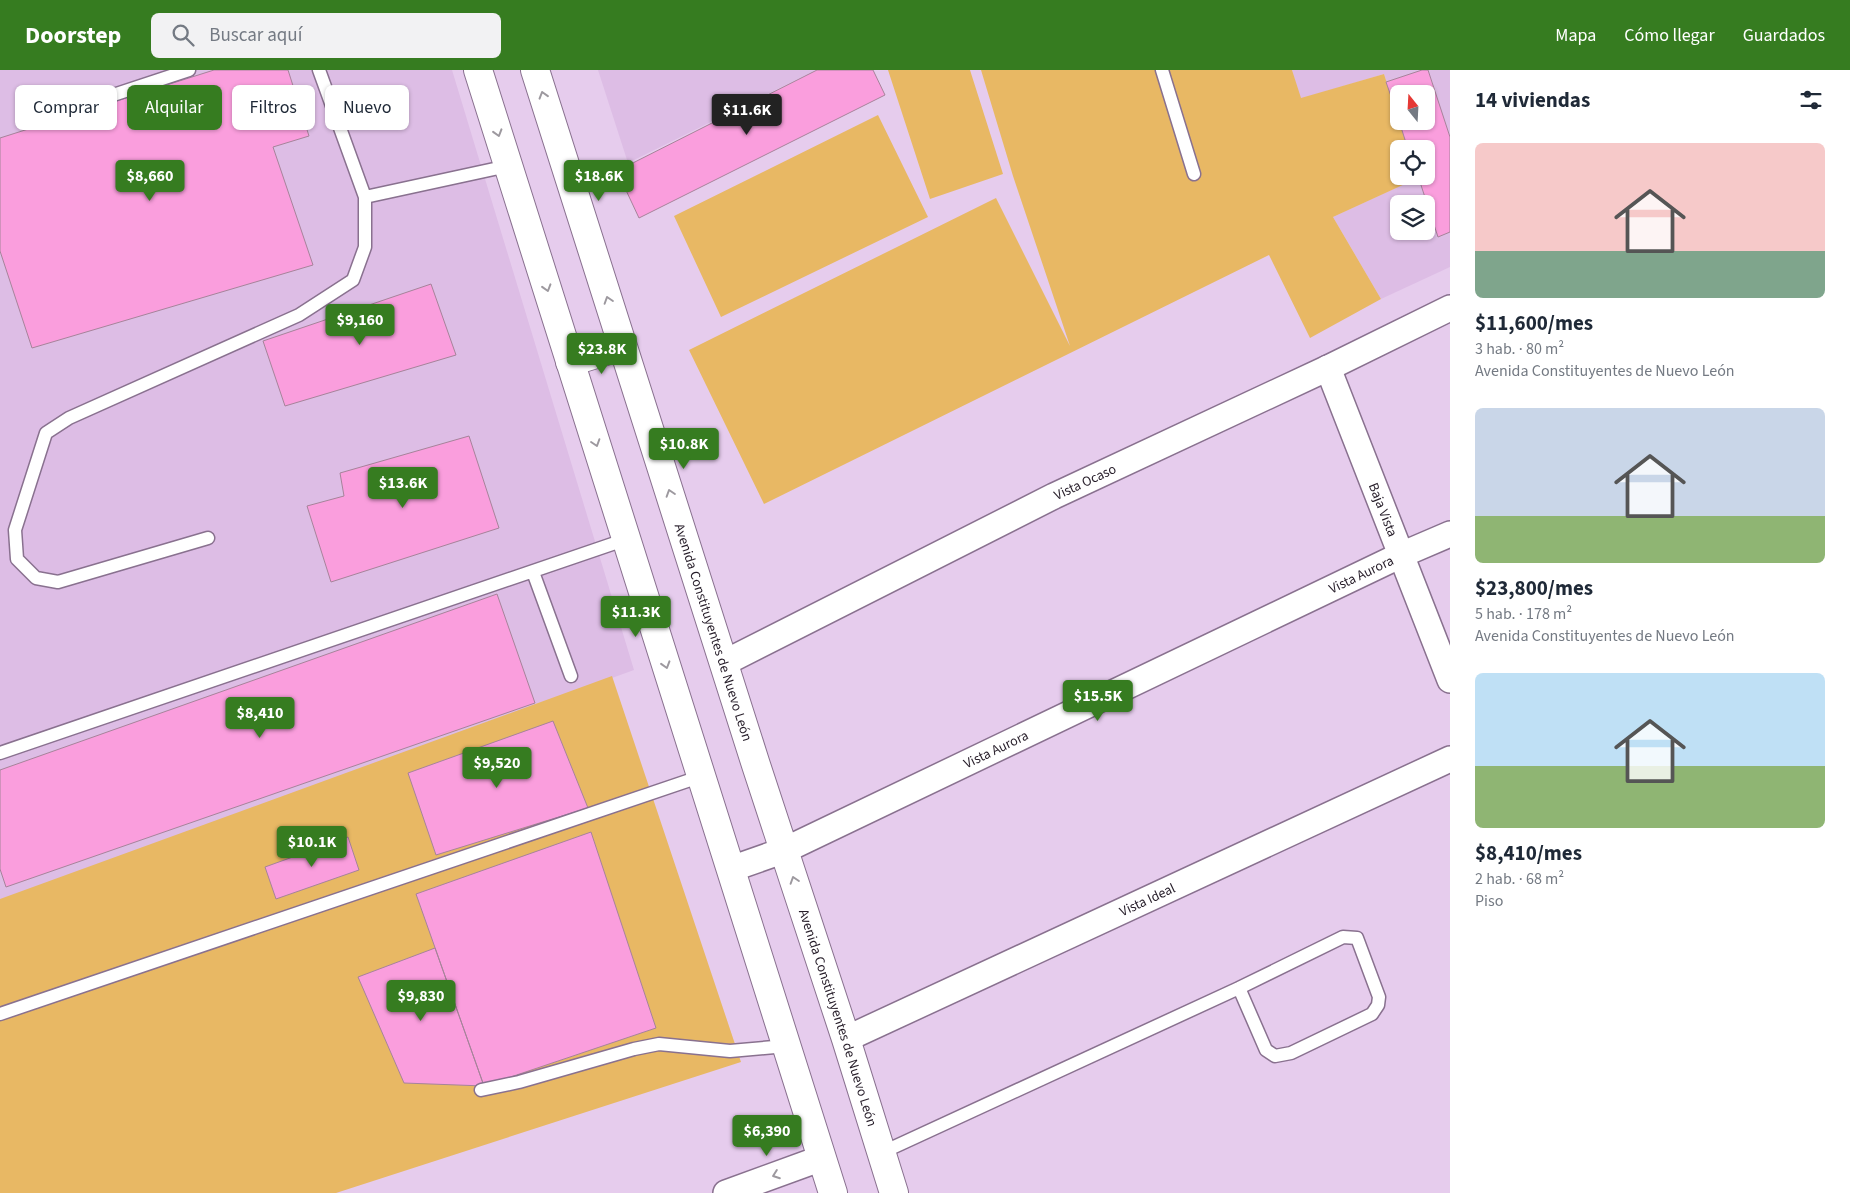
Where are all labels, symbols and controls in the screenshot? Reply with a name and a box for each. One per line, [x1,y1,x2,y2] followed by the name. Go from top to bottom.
[151,13,501,58] search box
[25,18,121,53] text: Doorstep
[169,21,197,49] icon: search
[209,22,302,49] text: Buscar aquí
[1555,23,1596,48] text: Mapa
[1624,23,1715,48] text: Cómo llegar
[1743,23,1825,48] text: Guardados
[15,85,117,130] chip: Comprar
[127,85,222,130] chip: Alquilar
[232,85,315,130] chip: Filtros
[325,85,409,130] chip: Nuevo
[1390,85,1435,130] north arrow
[1390,85,1435,240] map controls
[1475,85,1590,115] text: 14 viviendas
[1797,86,1825,114] icon: filters
[539,91,549,100] one-way arrow
[706,93,788,136] pin: $11.6K
[723,99,771,121] text: $11.6K
[493,129,503,137] one-way arrow
[1390,140,1435,185] button: locate
[109,160,191,202] pin: $8,660
[558,160,640,202] pin: $18.6K
[126,165,174,187] text: $8,660
[575,165,623,187] text: $18.6K
[1605,176,1695,266] icon: home
[1390,195,1435,240] button: layers
[541,284,551,292] one-way arrow
[603,296,613,305] one-way arrow
[319,304,401,346] pin: $9,160
[1475,308,1593,338] text: $11,600/mes
[336,309,384,331] text: $9,160
[561,332,643,375] pin: $23.8K
[578,338,626,360] text: $23.8K
[1475,338,1564,360] text: 3 hab. · 80 m²
[1475,360,1735,382] text: Avenida Constituyentes de Nuevo León
[643,428,725,470] pin: $10.8K
[660,433,708,455] text: $10.8K
[590,438,600,447] one-way arrow
[1605,441,1695,531] icon: home
[1051,459,1120,506] street label: Vista Ocaso
[362,466,444,509] pin: $13.6K
[379,472,427,494] text: $13.6K
[1363,480,1402,540] street label: Baja Vista
[665,489,675,498] one-way arrow
[669,521,757,744] street label: Avenida Constituyentes de Nuevo León
[1326,551,1397,599] street label: Vista Aurora
[1475,573,1593,603] text: $23,800/mes
[595,596,677,638] pin: $11.3K
[612,601,660,623] text: $11.3K
[1475,603,1572,625] text: 5 hab. · 178 m²
[1475,625,1735,647] text: Avenida Constituyentes de Nuevo León
[661,660,671,668] one-way arrow
[1057,680,1139,722] pin: $15.5K
[1074,685,1122,707] text: $15.5K
[219,696,301,739] pin: $8,410
[236,702,284,724] text: $8,410
[1605,706,1695,796] icon: home
[961,726,1032,774] street label: Vista Aurora
[456,746,538,789] pin: $9,520
[473,752,521,774] text: $9,520
[271,826,353,868] pin: $10.1K
[288,831,336,853] text: $10.1K
[1475,838,1582,868] text: $8,410/mes
[1475,868,1564,890] text: 2 hab. · 68 m²
[790,876,800,884] one-way arrow
[1116,879,1179,922] street label: Vista Ideal
[1475,890,1503,912] text: Piso
[793,907,882,1129] street label: Avenida Constituyentes de Nuevo León
[380,980,462,1022] pin: $9,830
[397,985,445,1007] text: $9,830
[726,1114,808,1157] pin: $6,390
[743,1120,791,1142] text: $6,390
[772,1169,781,1179] one-way arrow

